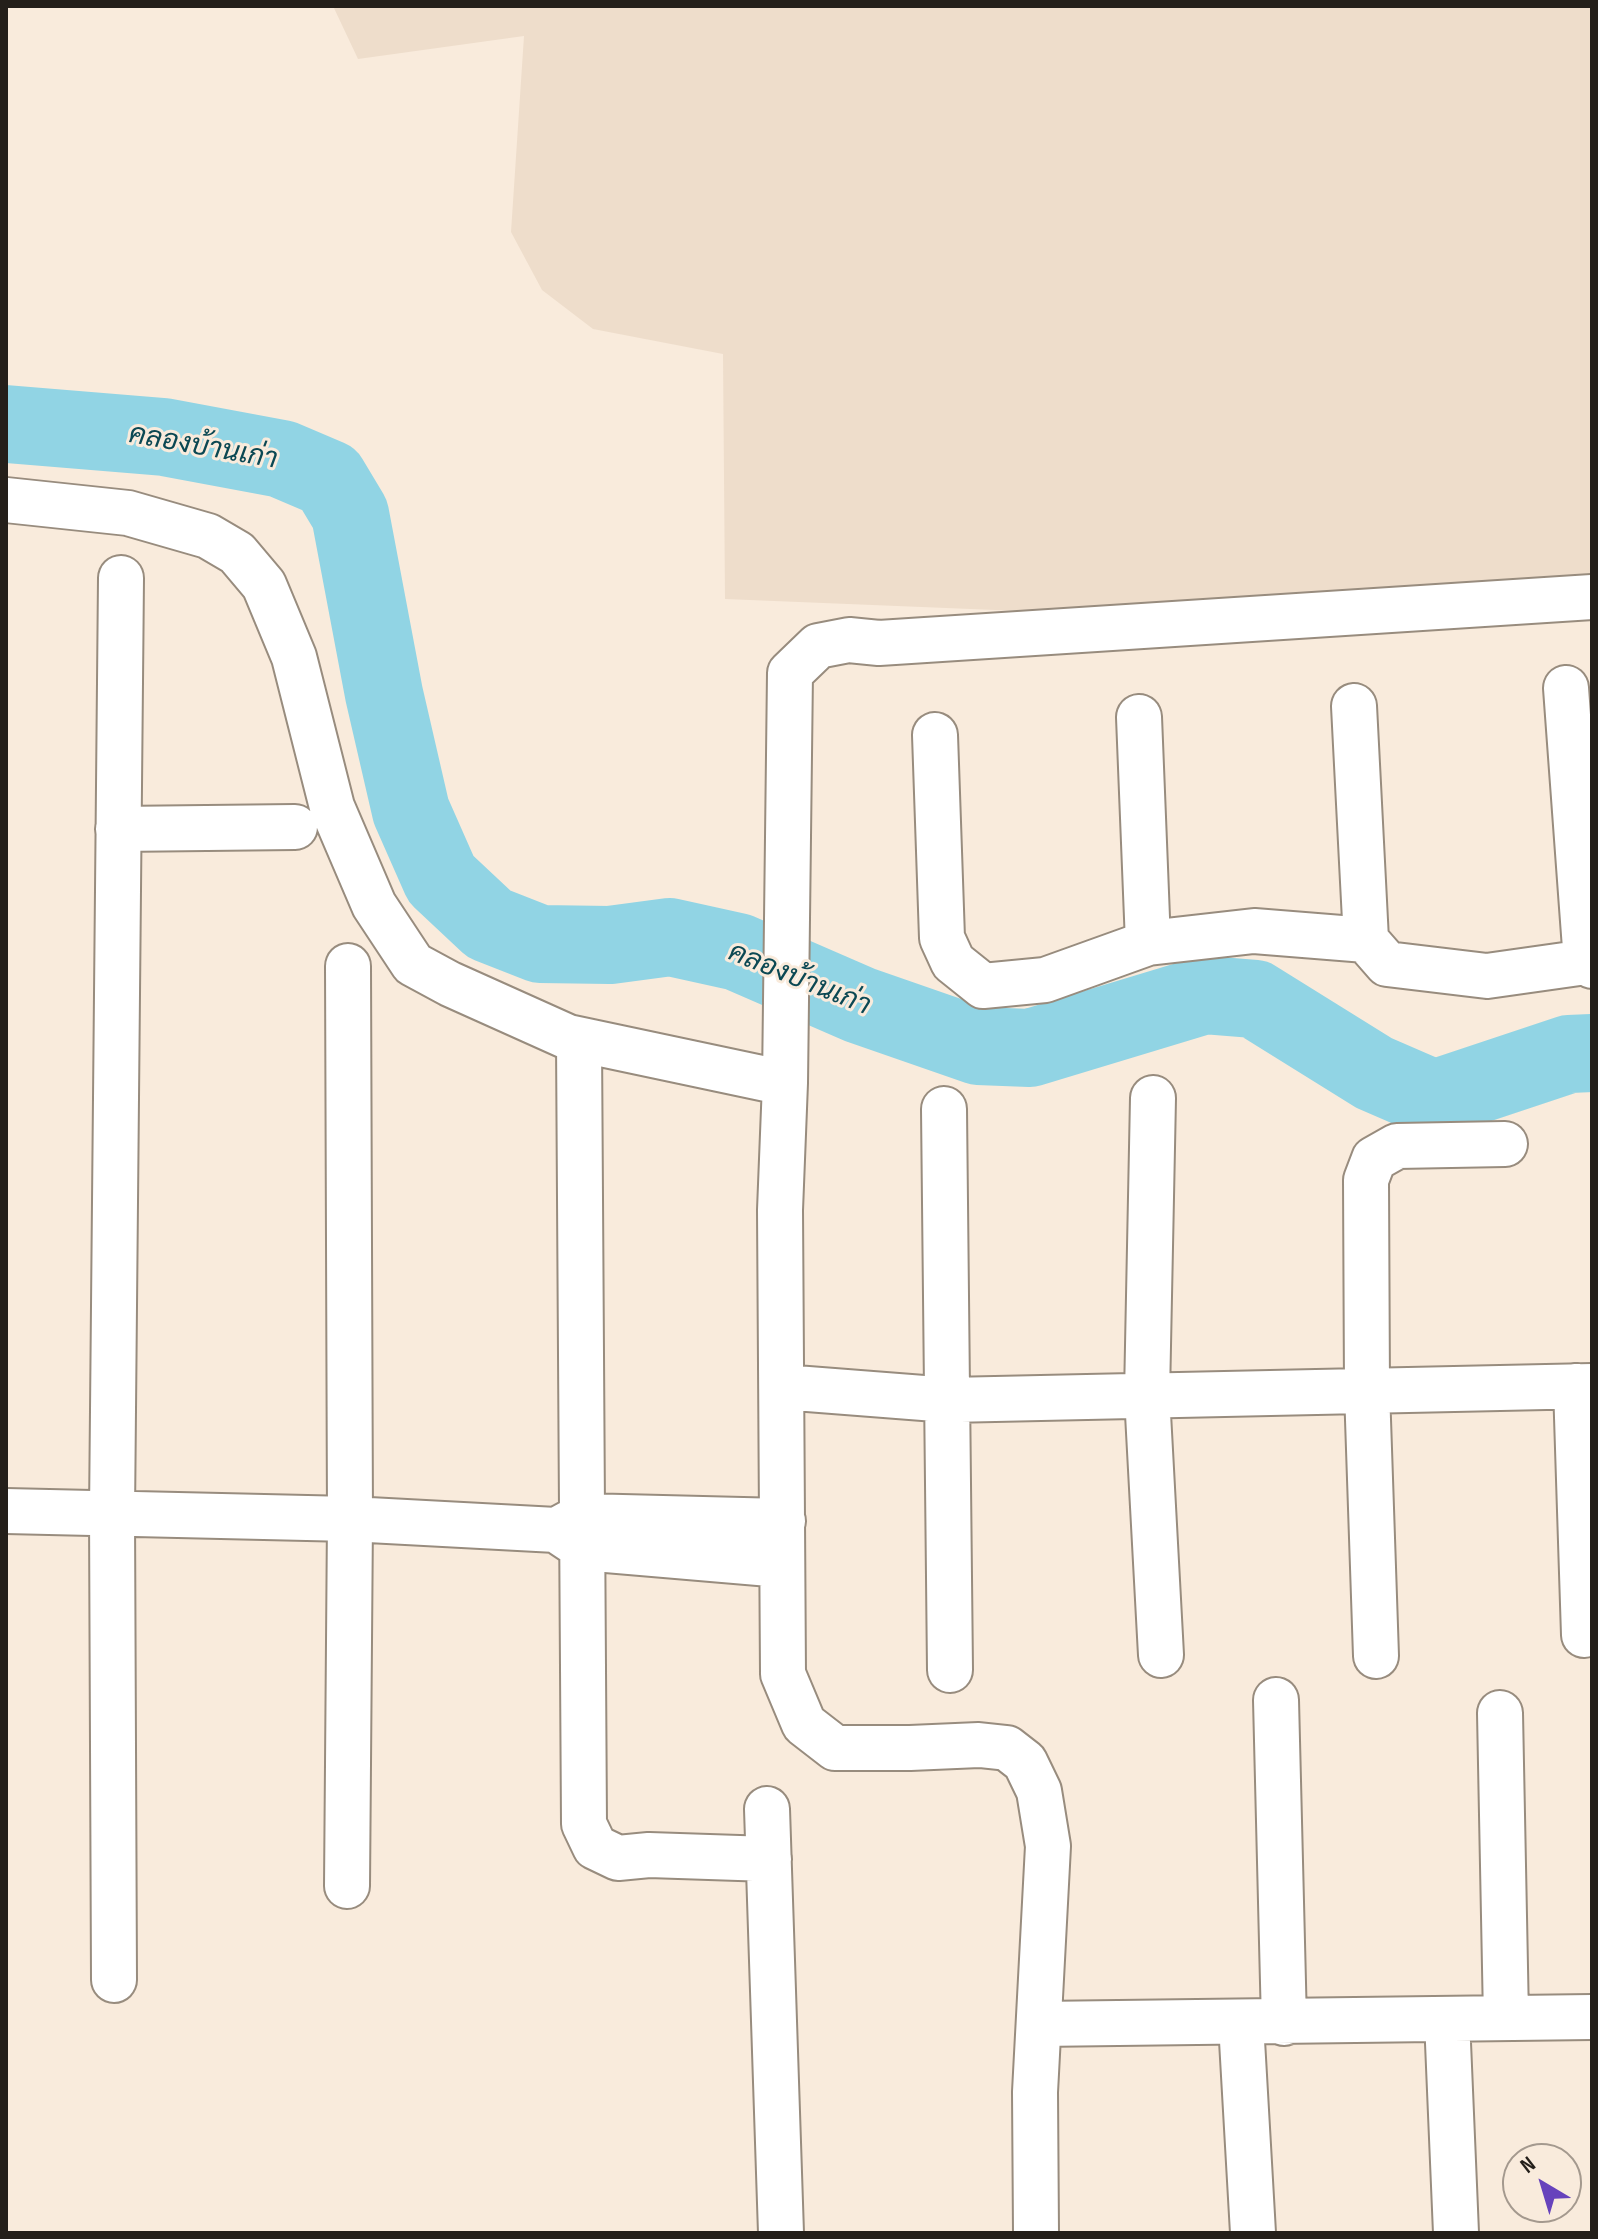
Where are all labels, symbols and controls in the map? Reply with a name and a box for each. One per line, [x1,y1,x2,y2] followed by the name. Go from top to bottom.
[126,418,280,478] water label: คลองบ้านเก่า
[723,936,875,1024] water label: คลองบ้านเก่า
[1502,2143,1582,2223] north arrow
[1515,2151,1541,2180] text: N

